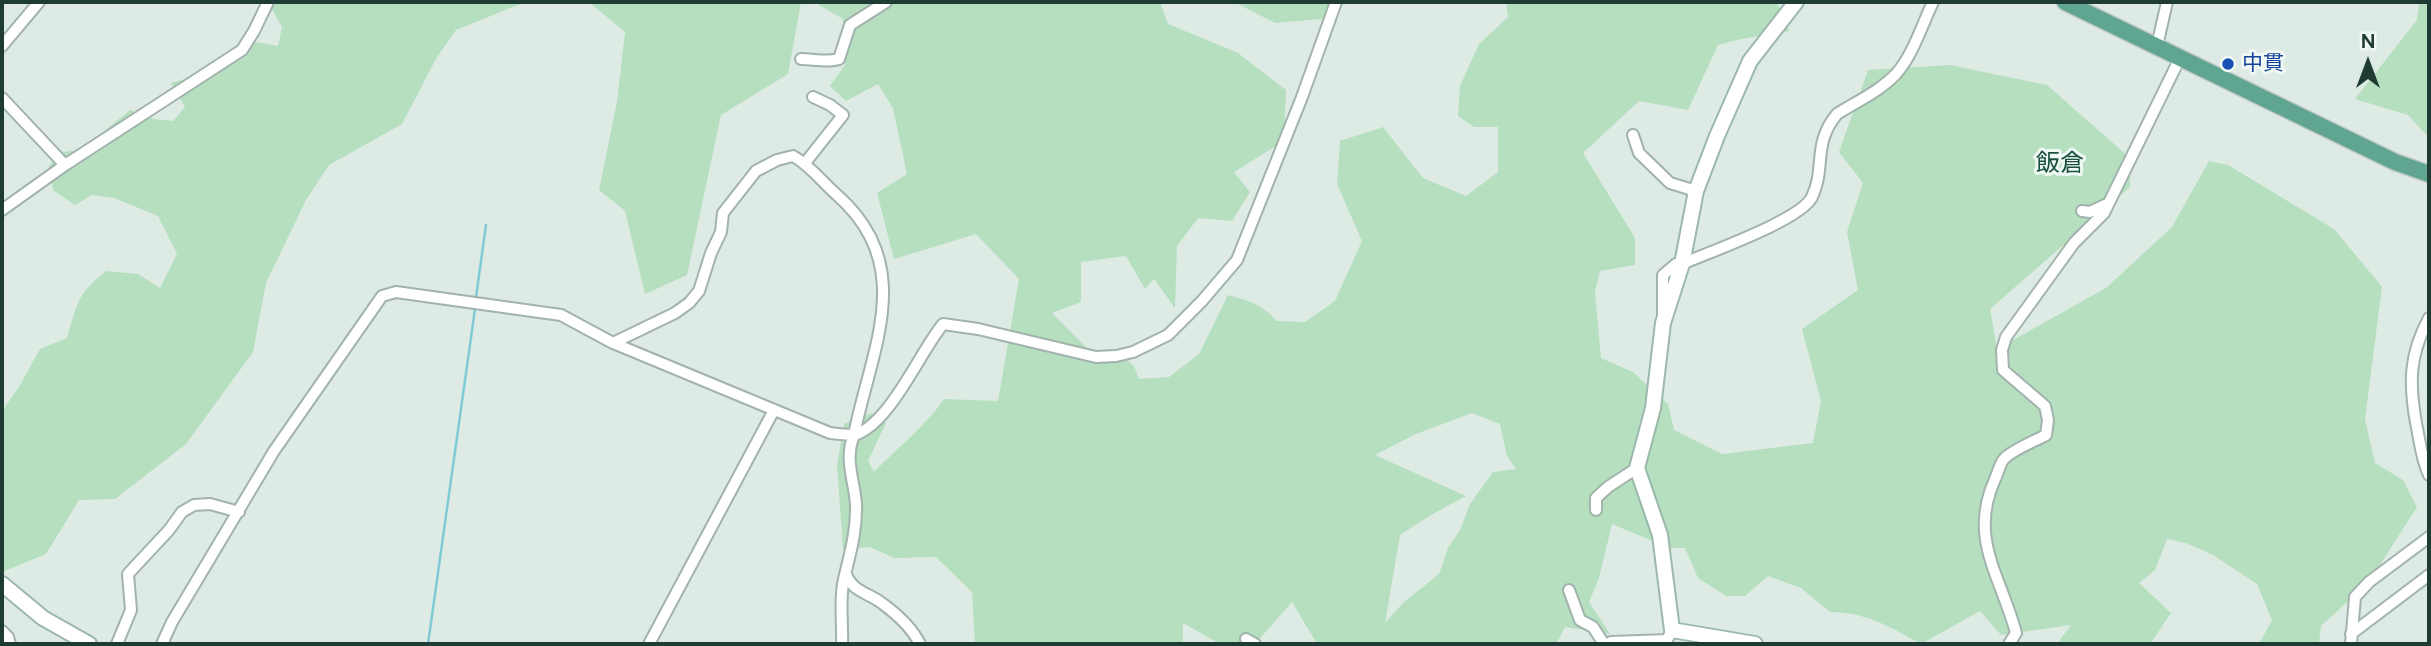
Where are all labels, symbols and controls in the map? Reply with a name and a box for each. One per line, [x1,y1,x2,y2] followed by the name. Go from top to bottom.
[2333,28,2403,98] north arrow
[2361,30,2375,53] text: N
[2242,51,2284,77] place label: 中貫
[2220,56,2236,72] marker: 中貫
[2036,150,2084,178] district label: 飯倉

